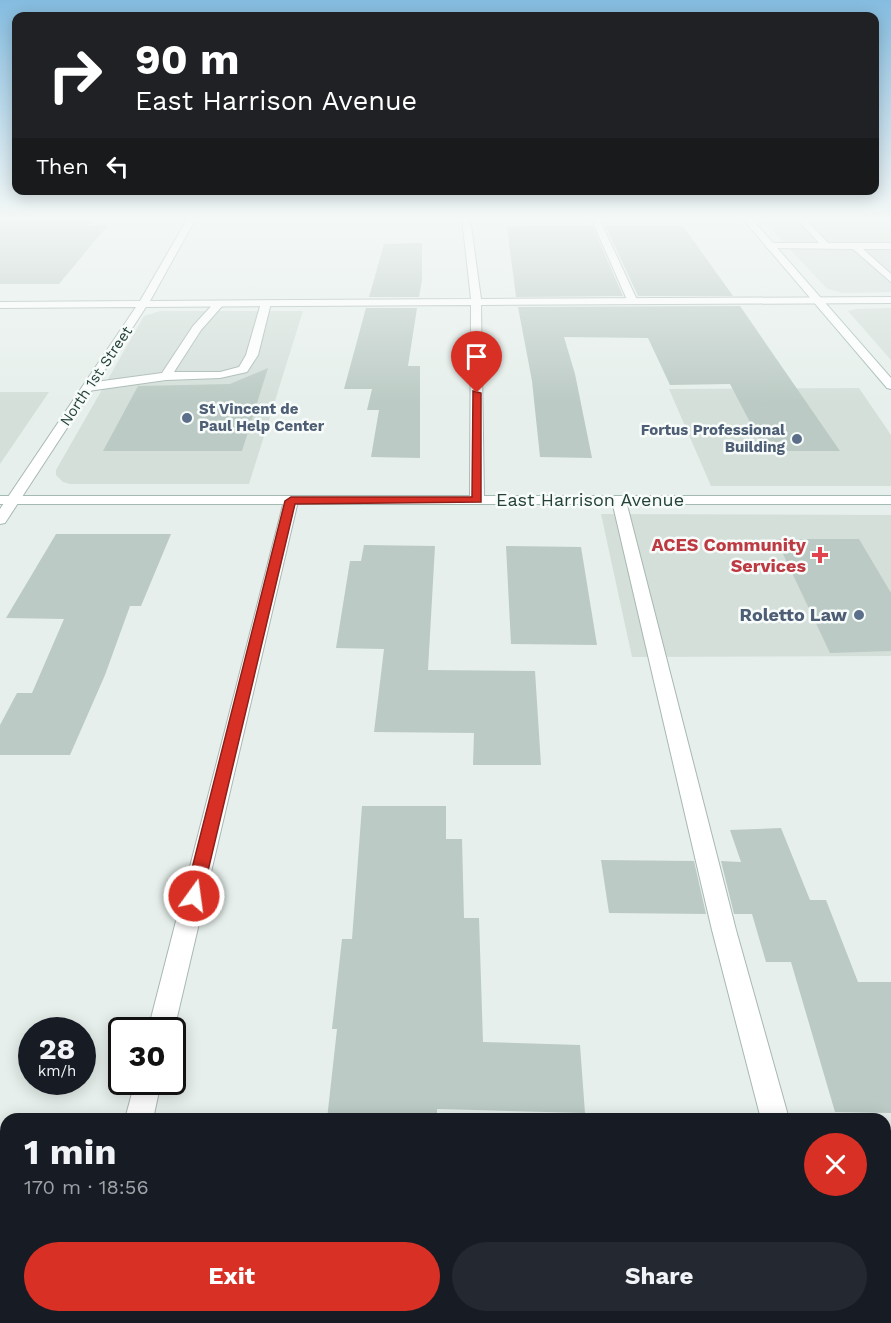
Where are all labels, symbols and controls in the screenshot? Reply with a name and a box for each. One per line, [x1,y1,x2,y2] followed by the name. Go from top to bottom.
[135,35,239,84] text: 90 m
[36,36,114,114] icon: right
[135,85,417,117] text: East Harrison Avenue
[101,150,134,183] icon: left
[36,154,89,179] text: Then
[56,322,136,429] street label: North 1st Street
[451,331,502,393] pin
[460,340,493,373] icon: arrive
[199,400,325,435] place label: St Vincent de Paul Help Center
[180,411,194,425] marker: St Vincent de Paul Help Center
[641,421,786,456] place label: Fortus Professional Building
[790,432,804,446] marker: Fortus Professional Building
[496,489,684,510] street label: East Harrison Avenue
[651,534,807,576] place label: ACES Community Services
[811,546,829,564] marker: ACES Community Services
[740,604,848,625] place label: Roletto Law
[852,608,866,622] marker: Roletto Law
[162,864,226,928] position arrow
[108,1017,186,1095] speed limit sign: 30
[39,1031,75,1066] text: 28
[38,1062,76,1080] text: km/h
[24,1131,116,1173] text: 1 min
[804,1133,867,1196] button: close
[24,1175,149,1199] text: 170 m · 18:56
[24,1242,440,1311] button: Exit
[452,1242,867,1311] button: Share

